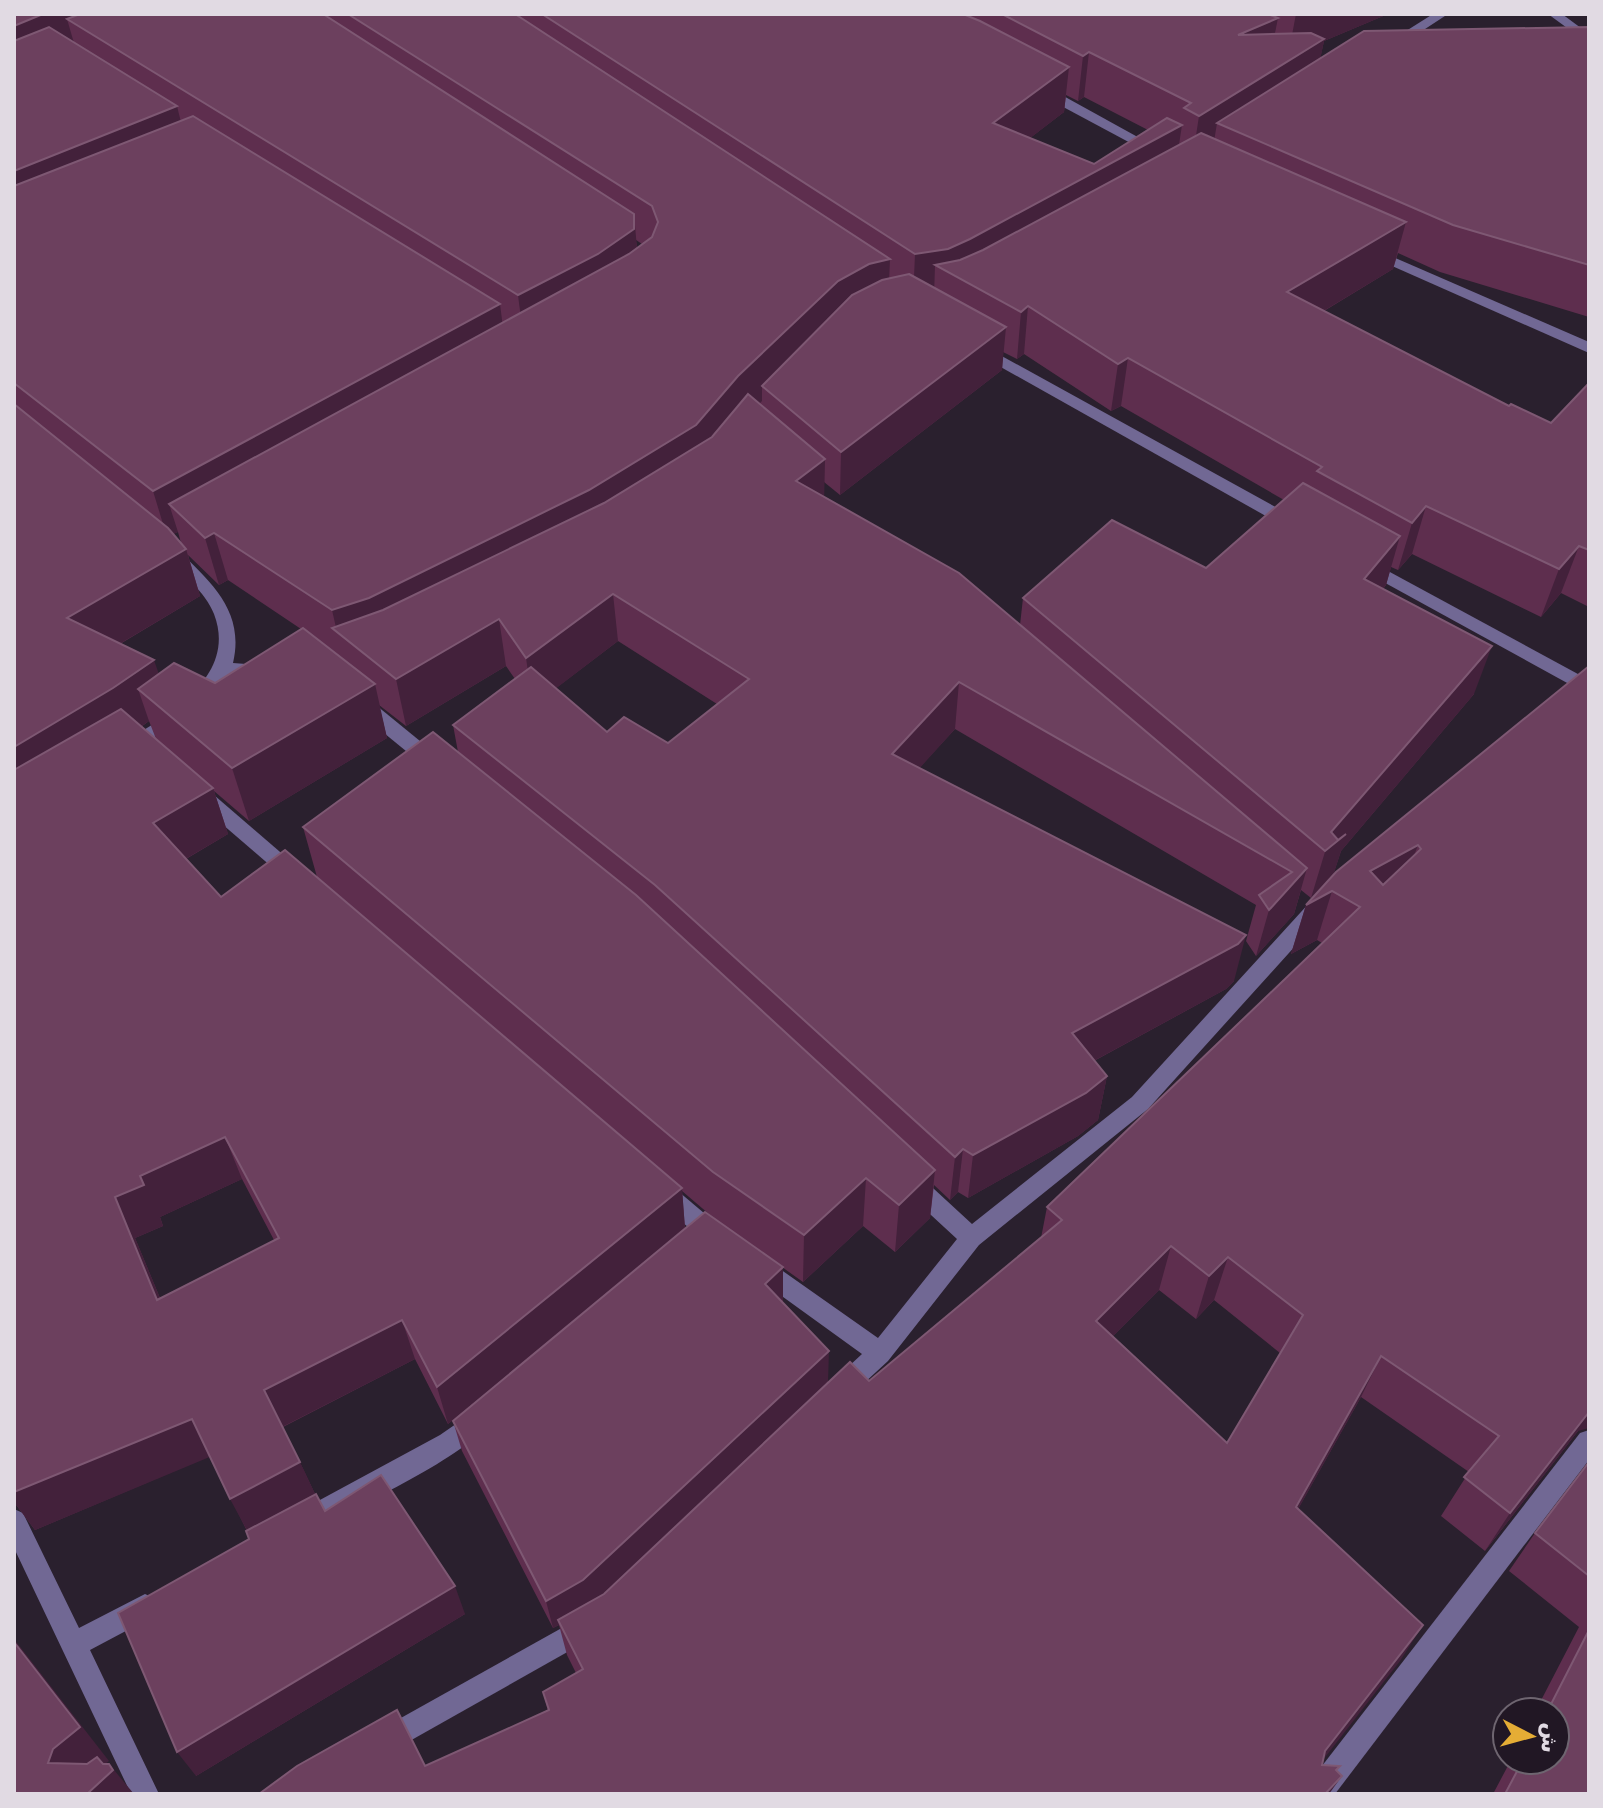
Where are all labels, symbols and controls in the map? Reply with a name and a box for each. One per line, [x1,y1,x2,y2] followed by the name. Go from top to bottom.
[1491,1696,1571,1776] north arrow
[1536,1722,1564,1754] text: ش

